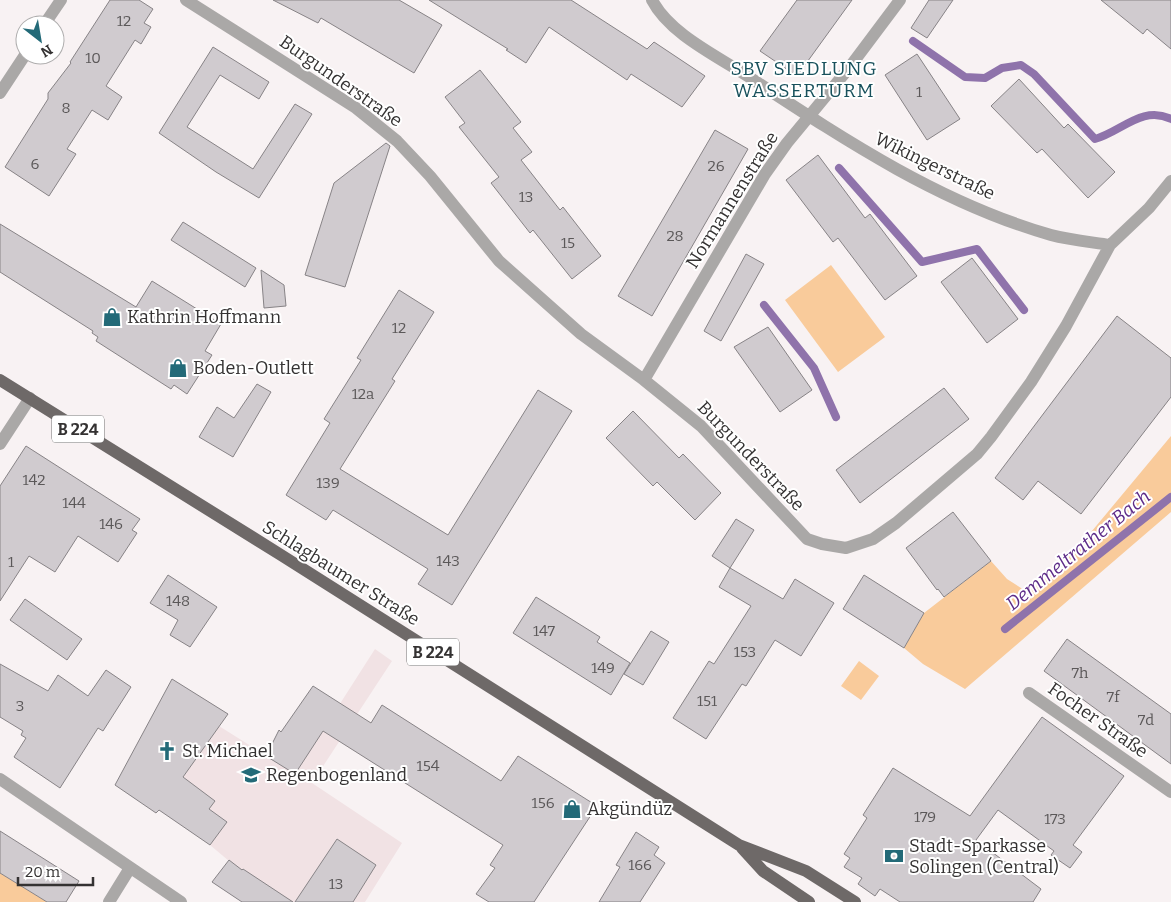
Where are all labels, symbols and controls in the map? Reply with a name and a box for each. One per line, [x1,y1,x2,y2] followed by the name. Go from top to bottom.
[117,12,131,30] house number: 12
[15,15,65,65] north arrow
[275,31,407,131] street label: Burgunderstraße
[37,41,55,61] text: N
[85,49,101,67] house number: 10
[730,57,878,102] district label: SBV SIEDLUNG WASSERTURM
[916,83,922,101] house number: 1
[61,99,71,117] house number: 8
[871,127,999,205] street label: Wikingerstraße
[681,128,783,272] street label: Normannenstraße
[31,155,40,173] house number: 6
[708,157,725,175] house number: 26
[519,188,533,206] house number: 13
[666,227,684,245] house number: 28
[561,234,575,252] house number: 15
[101,306,123,328] shop icon: Kathrin Hoffmann
[127,306,282,328] place label: Kathrin Hoffmann
[392,319,406,337] house number: 12
[167,357,189,379] shop icon: Boden-Outlett
[193,357,314,379] place label: Boden-Outlett
[352,385,374,403] house number: 12a
[693,396,809,516] street label: Burgunderstraße
[52,416,104,442] road number: B 224
[22,471,46,489] house number: 142
[316,474,340,492] house number: 139
[1001,485,1155,615] water label: Demmeltrather Bach
[62,494,86,512] house number: 144
[99,515,123,533] house number: 146
[258,516,424,630] street label: Schlagbaumer Straße
[436,552,460,570] house number: 143
[8,553,14,571] house number: 1
[166,592,190,610] house number: 148
[533,622,556,640] house number: 147
[407,638,459,666] road number: B 224
[734,643,756,661] house number: 153
[591,659,615,677] house number: 149
[1072,664,1089,682] house number: 7h
[1044,677,1152,763] street label: Focher Straße
[1107,688,1121,706] house number: 7f
[697,692,717,710] house number: 151
[16,697,24,715] house number: 3
[1138,711,1154,729] house number: 7d
[156,740,178,762] church icon: St. Michael
[182,740,273,762] place label: St. Michael
[417,757,440,775] house number: 154
[240,764,262,786] school or university icon: Regenbogenland
[266,764,407,786] place label: Regenbogenland
[532,794,555,812] house number: 156
[561,798,583,820] shop icon: Akgündüz
[587,798,672,820] place label: Akgündüz
[914,808,936,826] house number: 179
[1044,810,1066,828] house number: 173
[909,835,1059,878] place label: Stadt-Sparkasse Solingen (Central)
[883,845,905,867] bank icon: Stadt-Sparkasse Solingen (Central)
[18,854,92,886] scale bar
[628,856,652,874] house number: 166
[25,863,61,881] text: 20 m
[329,875,343,893] house number: 13

